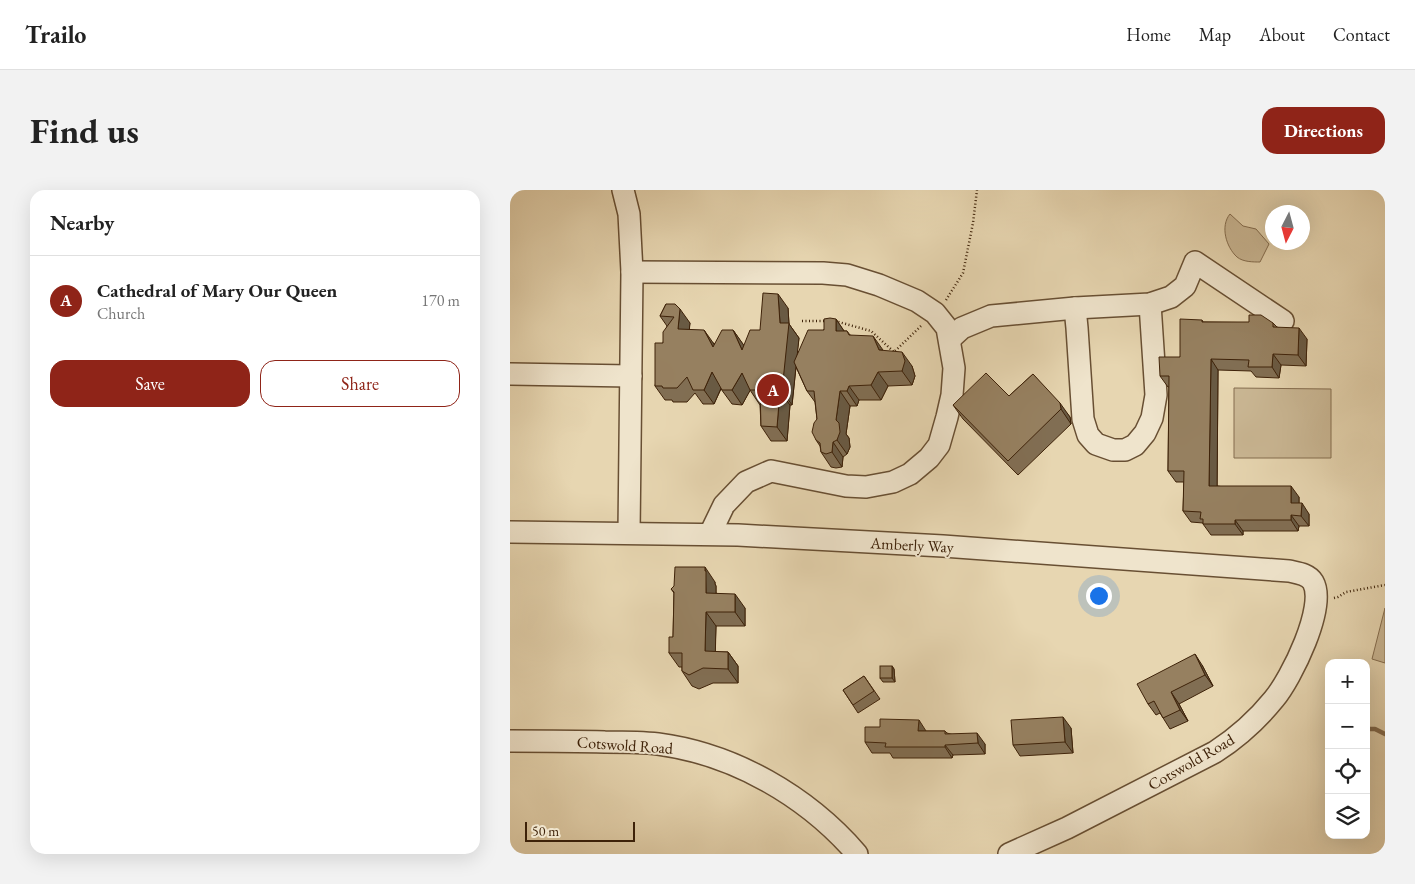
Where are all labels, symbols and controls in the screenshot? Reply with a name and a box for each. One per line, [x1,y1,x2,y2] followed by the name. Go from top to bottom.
[25,19,86,50] text: Trailo
[1126,23,1171,46] text: Home
[1199,23,1231,46] text: Map
[1259,23,1305,46] text: About
[1333,23,1390,46] text: Contact
[1262,107,1385,154] button: Directions
[30,108,139,153] text: Find us
[1265,205,1310,250] north arrow
[50,209,114,236] text: Nearby
[97,278,337,303] text: Cathedral of Mary Our Queen
[60,290,72,311] text: A
[421,290,460,311] text: 170 m
[97,303,145,324] text: Church
[50,360,250,407] button: Save
[260,360,460,407] button: Share
[757,371,789,409] pin: A
[869,532,955,558] street label: Amberly Way
[1086,583,1112,609] your location
[1325,659,1370,839] map controls
[1325,659,1370,704] button: +
[1325,704,1370,749] button: −
[1144,728,1239,795] street label: Cotswold Road
[576,731,675,759] street label: Cotswold Road
[1325,749,1370,794] button: locate
[1325,794,1370,839] button: layers
[525,819,635,842] scale bar
[532,822,559,840] text: 50 m

